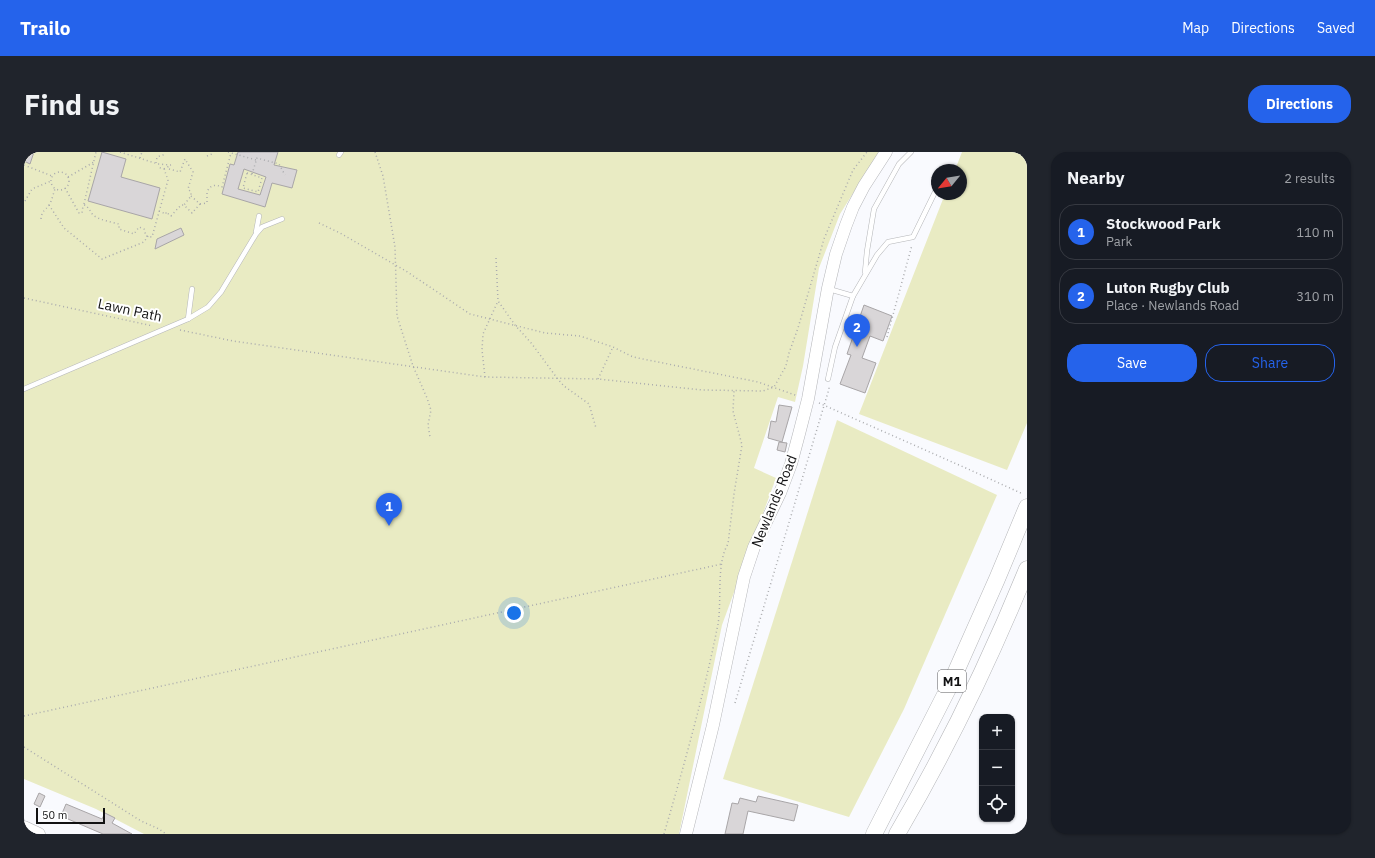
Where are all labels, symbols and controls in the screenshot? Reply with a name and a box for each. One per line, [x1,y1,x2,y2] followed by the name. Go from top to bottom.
[20,16,70,40] text: Trailo
[1182,19,1209,37] text: Map
[1231,19,1295,37] text: Directions
[1317,19,1355,37] text: Saved
[1248,85,1351,123] button: Directions
[24,86,120,123] text: Find us
[931,164,967,200] north arrow
[1067,167,1125,189] text: Nearby
[1284,170,1335,187] text: 2 results
[1106,214,1221,233] text: Stockwood Park
[1077,224,1085,241] text: 1
[1296,224,1334,241] text: 110 m
[1106,233,1132,250] text: Park
[1106,278,1230,297] text: Luton Rugby Club
[1077,288,1085,305] text: 2
[1296,288,1334,305] text: 310 m
[96,294,164,326] street label: Lawn Path
[1106,297,1239,314] text: Place · Newlands Road
[844,314,870,347] pin: 2
[1067,344,1197,382] button: Save
[1205,344,1335,382] button: Share
[747,452,801,550] street label: Newlands Road
[376,493,402,526] pin: 1
[504,603,524,623] your location
[938,670,966,692] road number: M1
[979,714,1015,822] map controls
[979,714,1015,750] button: +
[979,750,1015,786] button: −
[979,786,1015,822] button: locate
[36,806,105,825] scale bar
[42,808,67,822] text: 50 m

